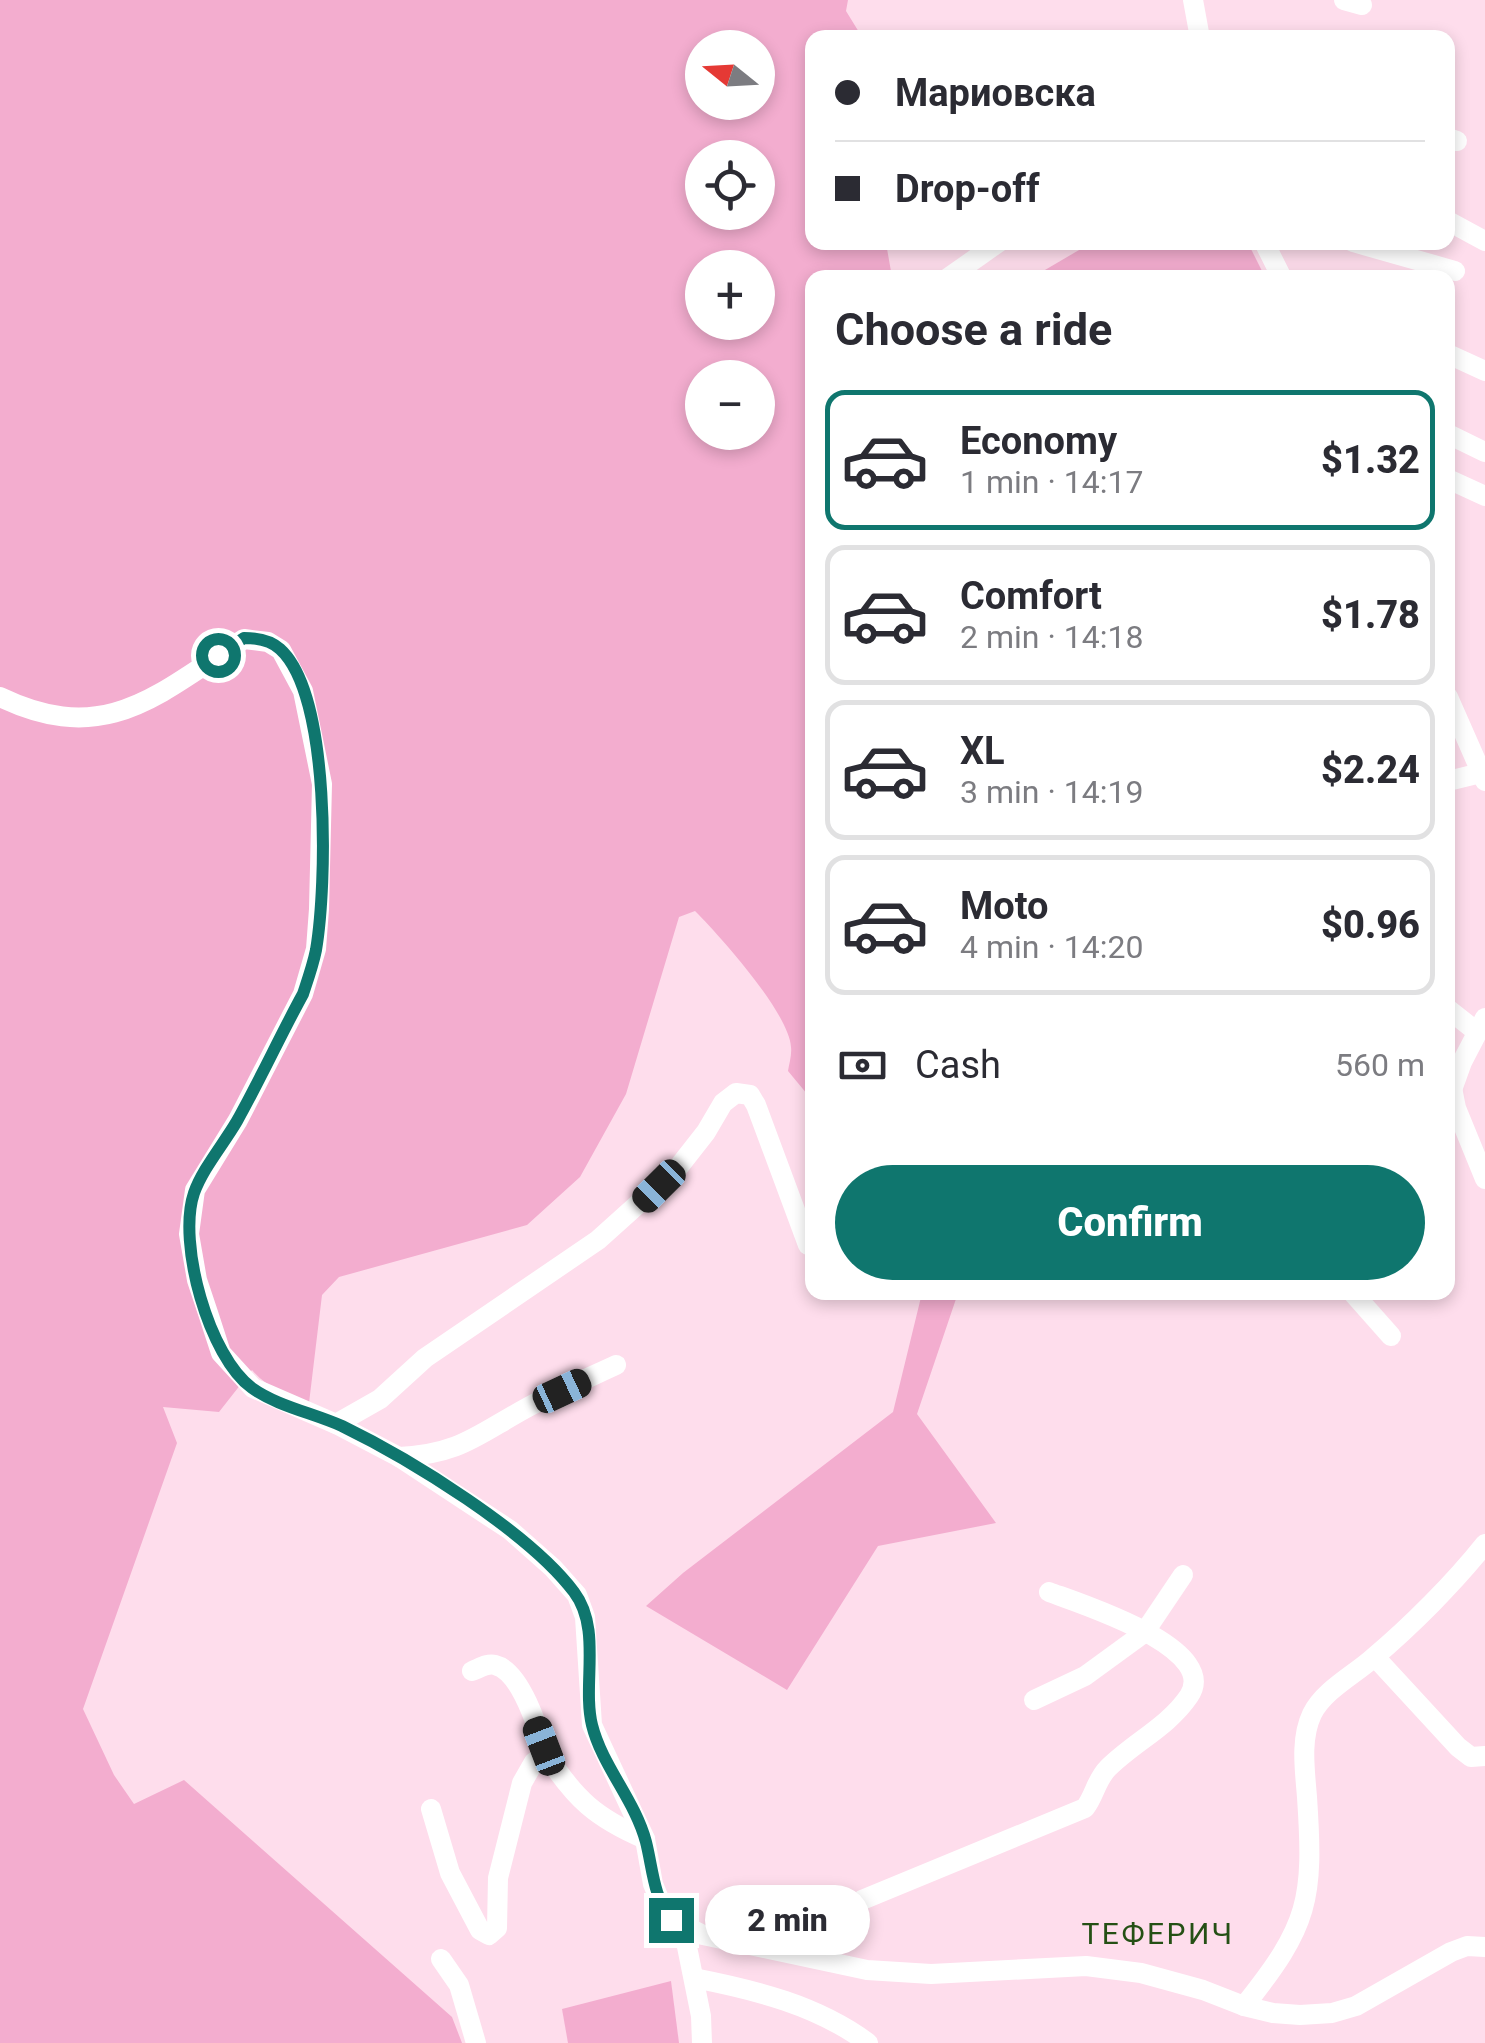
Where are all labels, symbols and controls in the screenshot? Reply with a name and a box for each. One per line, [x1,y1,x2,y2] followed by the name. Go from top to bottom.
[685,30,775,120] north arrow
[685,30,775,450] map controls
[895,71,1096,115] text: Мариовска
[685,140,775,230] button: locate
[895,167,1040,211] text: Drop-off
[685,250,775,340] button: +
[835,303,1112,356] text: Choose a ride
[685,360,775,450] button: −
[840,415,930,505] icon: car
[960,419,1117,463] text: Economy
[1321,438,1420,482] text: $1.32
[960,463,1143,501] text: 1 min · 14:17
[840,570,930,660] icon: car
[960,574,1102,618] text: Comfort
[1321,593,1420,637] text: $1.78
[960,618,1143,656] text: 2 min · 14:18
[196,633,241,678] route start
[840,725,930,815] icon: car
[960,729,1005,773] text: XL
[1321,748,1420,792] text: $2.24
[960,773,1143,811] text: 3 min · 14:19
[840,880,930,970] icon: car
[960,884,1049,928] text: Moto
[1321,903,1420,947] text: $0.96
[960,928,1143,966] text: 4 min · 14:20
[835,1038,890,1093] icon: cash
[915,1043,1001,1087] text: Cash
[1335,1046,1425,1084] text: 560 m
[627,1154,691,1218] car
[835,1165,1425,1280] button: Confirm
[528,1365,596,1417] car
[519,1713,569,1779] car
[706,1885,871,1955] callout: 2 min
[649,1898,694,1943] route end
[747,1901,828,1939] text: 2 min
[1081,1916,1235,1951] district label: ТЕФЕРИЧ

